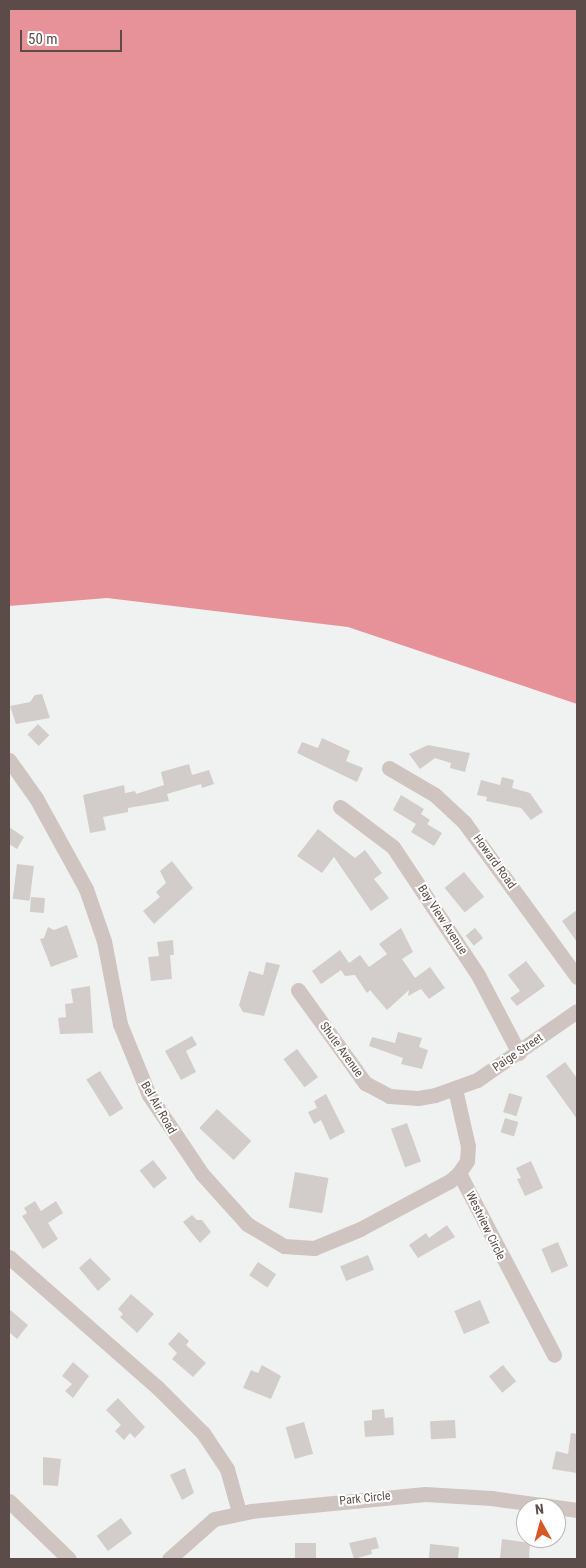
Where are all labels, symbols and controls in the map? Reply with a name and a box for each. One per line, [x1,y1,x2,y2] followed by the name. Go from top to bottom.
[22,20,125,52] scale bar
[28,30,58,48] text: 50 m
[470,832,518,892] street label: Howard Road
[414,882,470,958] street label: Bay View Avenue
[316,1020,366,1080] street label: Shute Avenue
[490,1031,546,1075] street label: Paige Street
[137,1079,179,1137] street label: Bel Air Road
[462,1189,508,1263] street label: Westview Circle
[339,1489,391,1509] street label: Park Circle
[516,1498,566,1548] north arrow
[534,1501,545,1518] text: N

